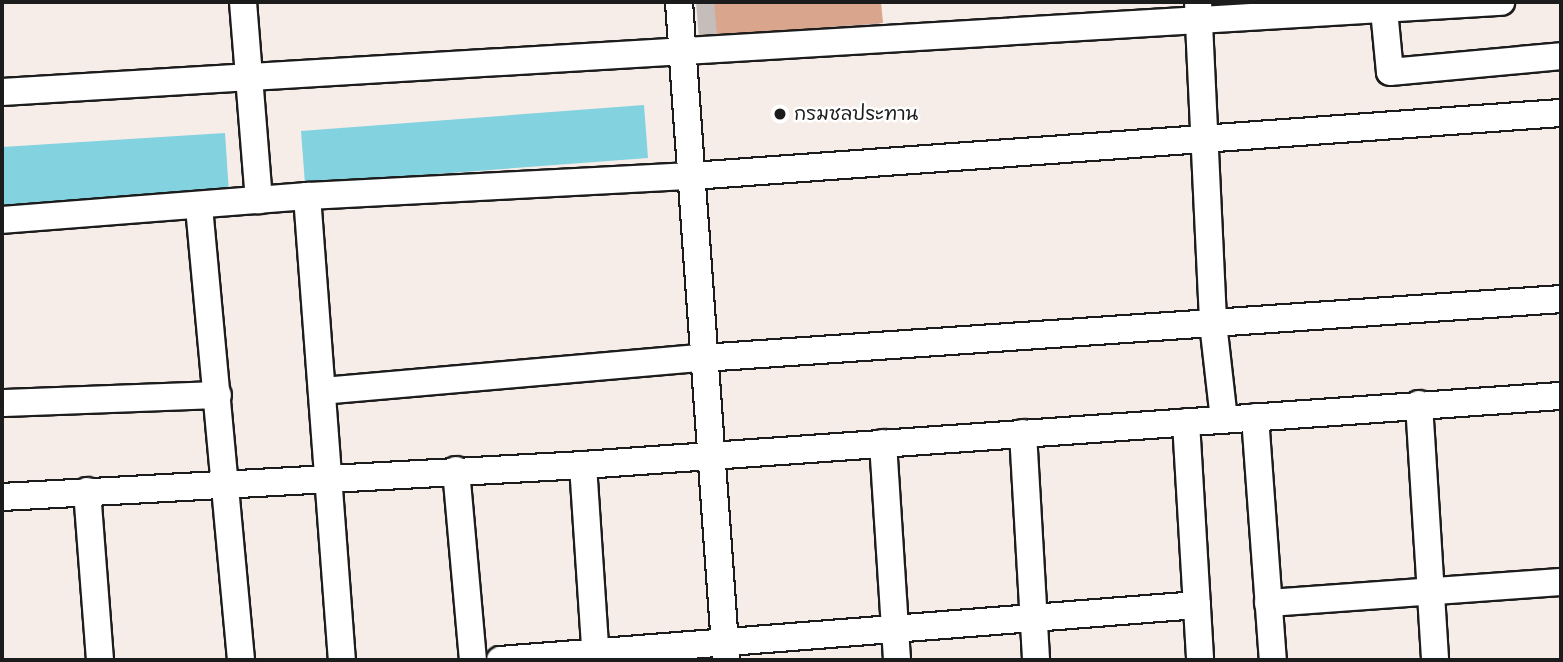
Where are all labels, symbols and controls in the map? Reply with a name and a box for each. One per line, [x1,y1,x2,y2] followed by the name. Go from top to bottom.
[794,103,918,125] place label: กรมชลประทาน
[772,106,788,122] marker: กรมชลประทาน

